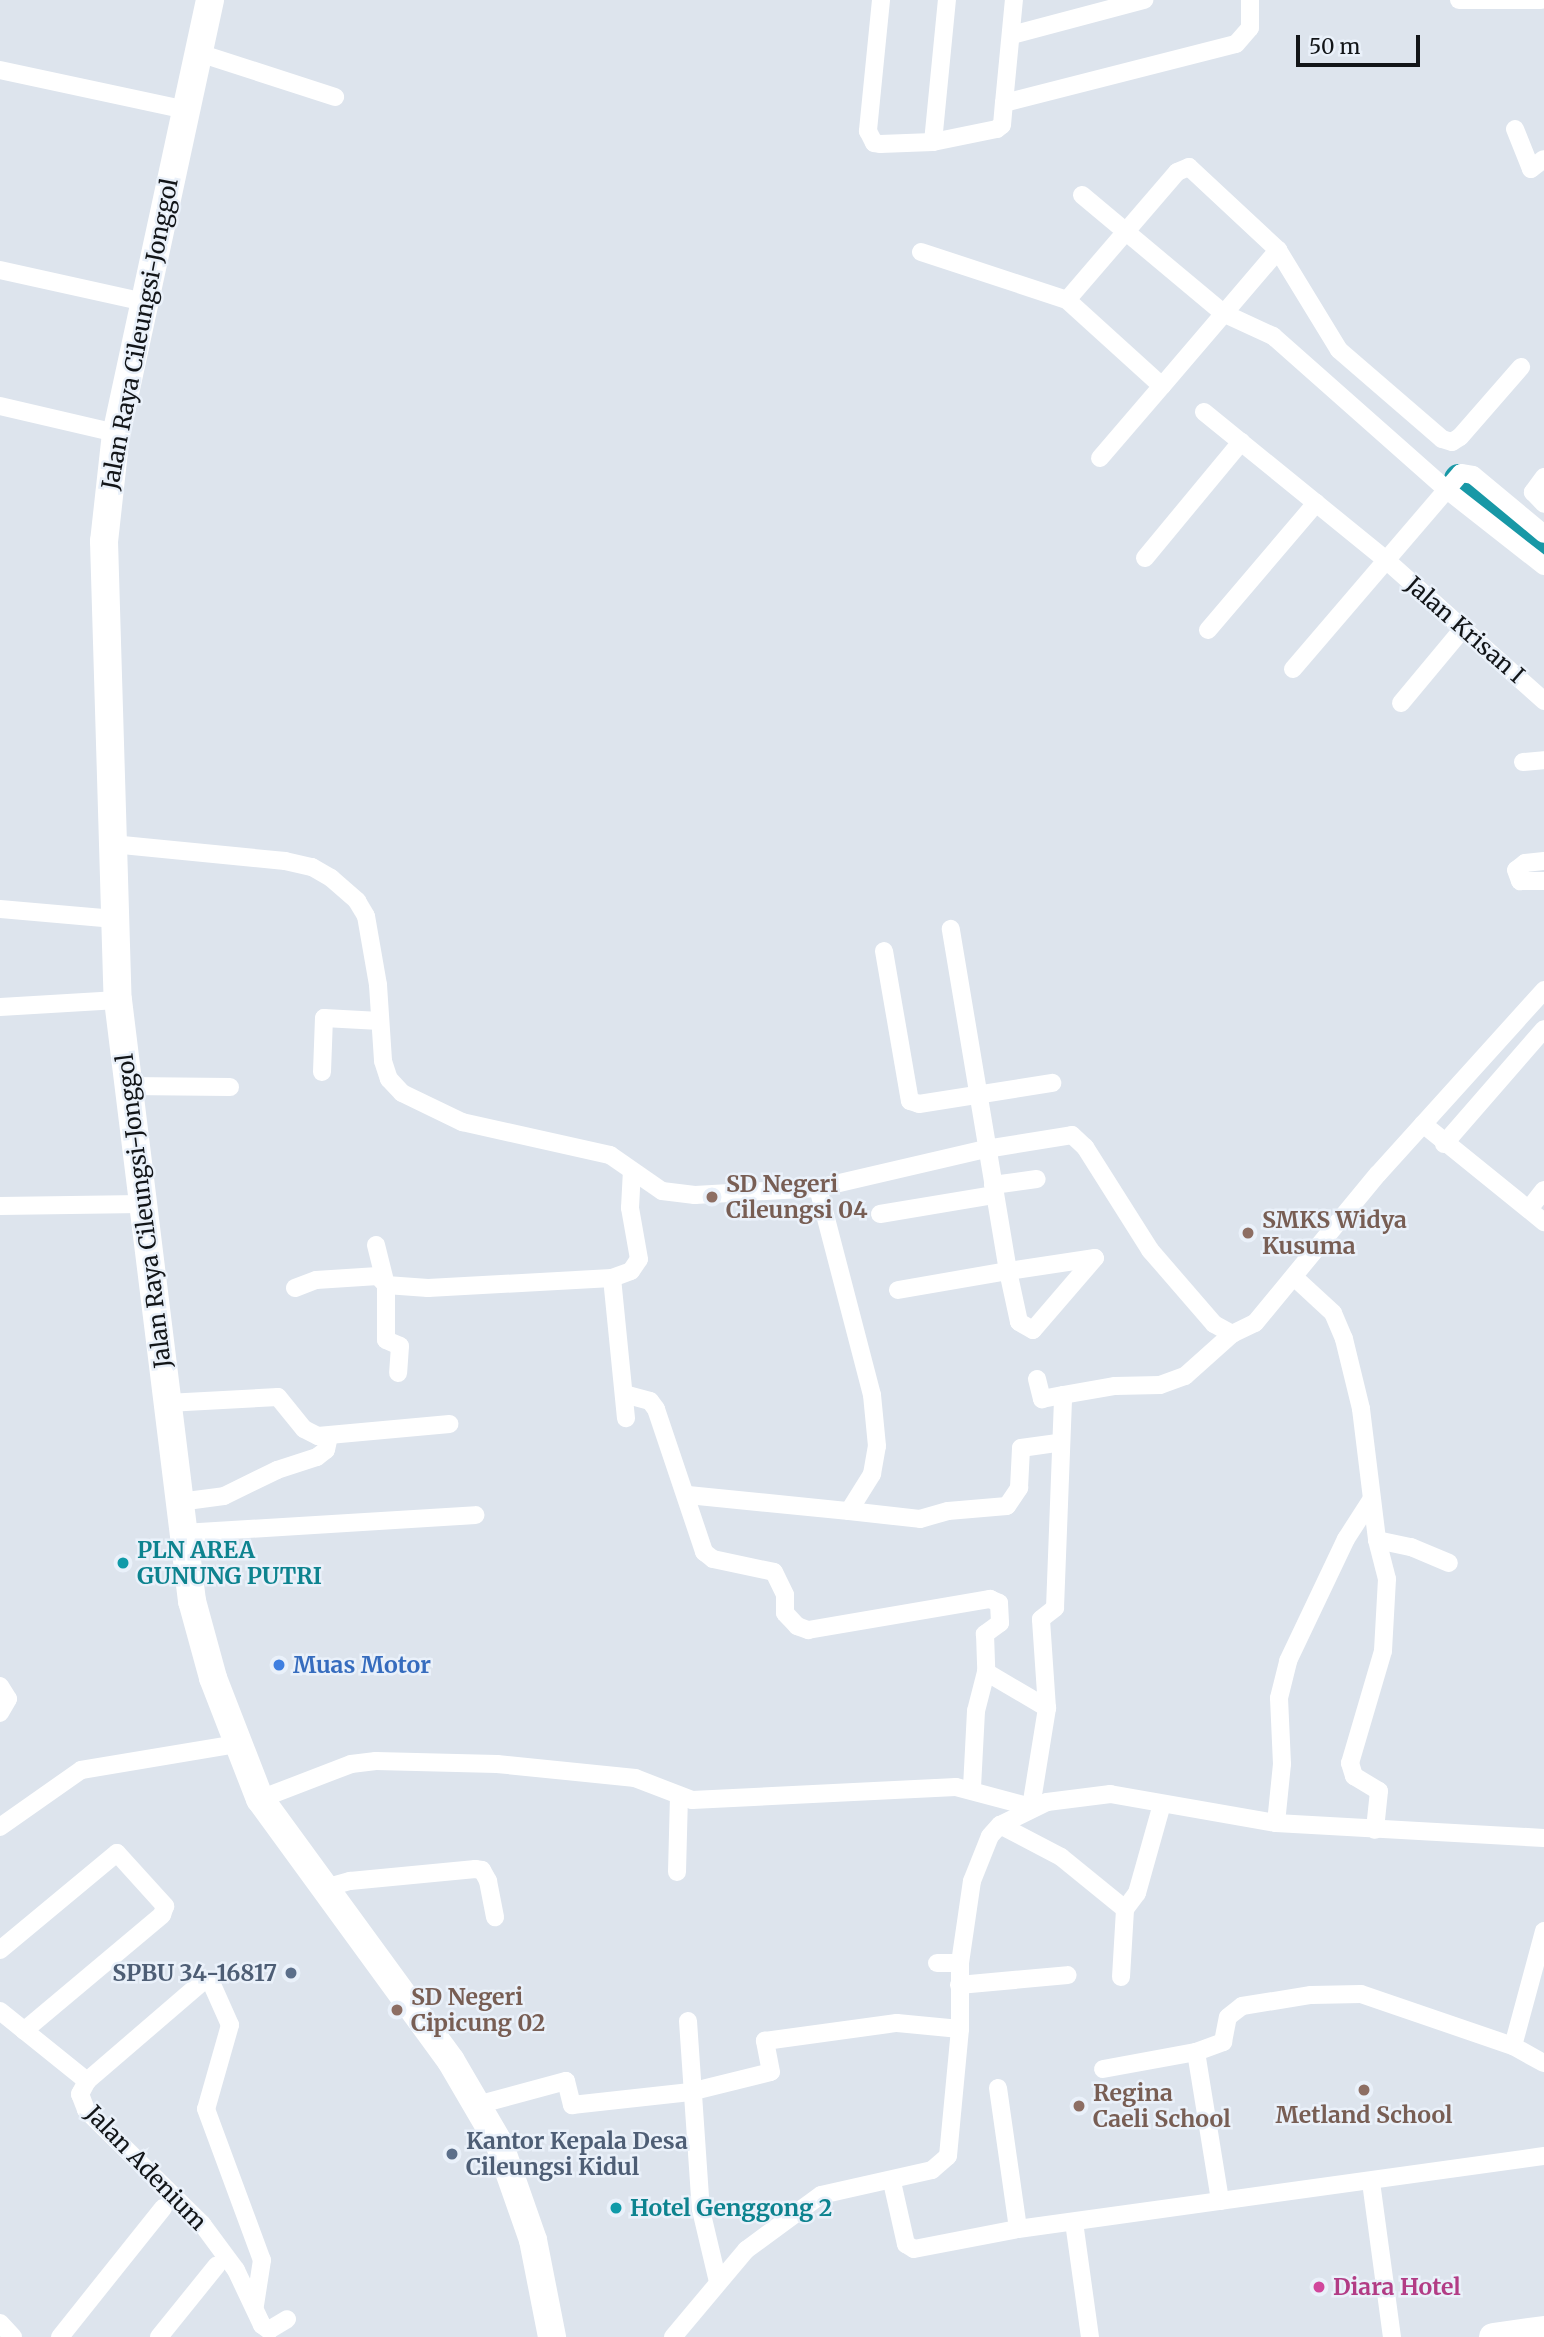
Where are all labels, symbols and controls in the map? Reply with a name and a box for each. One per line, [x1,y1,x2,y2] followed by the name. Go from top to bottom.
[1299,21,1423,65] scale bar
[1309,33,1360,60] text: 50 m
[96,176,184,492] street label: Jalan Raya Cileungsi-Jonggol
[1400,571,1530,689] street label: Jalan Krisan I
[111,1052,177,1370] street label: Jalan Raya Cileungsi-Jonggol
[726,1170,868,1224] place label: SD Negeri Cileungsi 04
[704,1189,720,1205] marker: SD Negeri Cileungsi 04
[1262,1206,1407,1260] place label: SMKS Widya Kusuma
[1240,1225,1256,1241] marker: SMKS Widya Kusuma
[137,1536,322,1590] place label: PLN AREA GUNUNG PUTRI
[115,1555,131,1571] marker: PLN AREA GUNUNG PUTRI
[293,1651,431,1679] place label: Muas Motor
[271,1657,287,1673] marker: Muas Motor
[112,1959,277,1987] place label: SPBU 34-16817
[283,1965,299,1981] marker: SPBU 34-16817
[411,1983,545,2037] place label: SD Negeri Cipicung 02
[389,2002,405,2018] marker: SD Negeri Cipicung 02
[1093,2079,1231,2133] place label: Regina Caeli School
[1356,2082,1372,2098] marker: Metland School
[1071,2098,1087,2114] marker: Regina Caeli School
[80,2100,212,2236] street label: Jalan Adenium
[1276,2101,1452,2129] place label: Metland School
[466,2127,688,2181] place label: Kantor Kepala Desa Cileungsi Kidul
[444,2146,460,2162] marker: Kantor Kepala Desa Cileungsi Kidul
[630,2194,832,2222] place label: Hotel Genggong 2
[608,2200,624,2216] marker: Hotel Genggong 2
[1333,2273,1461,2301] place label: Diara Hotel
[1311,2279,1327,2295] marker: Diara Hotel

